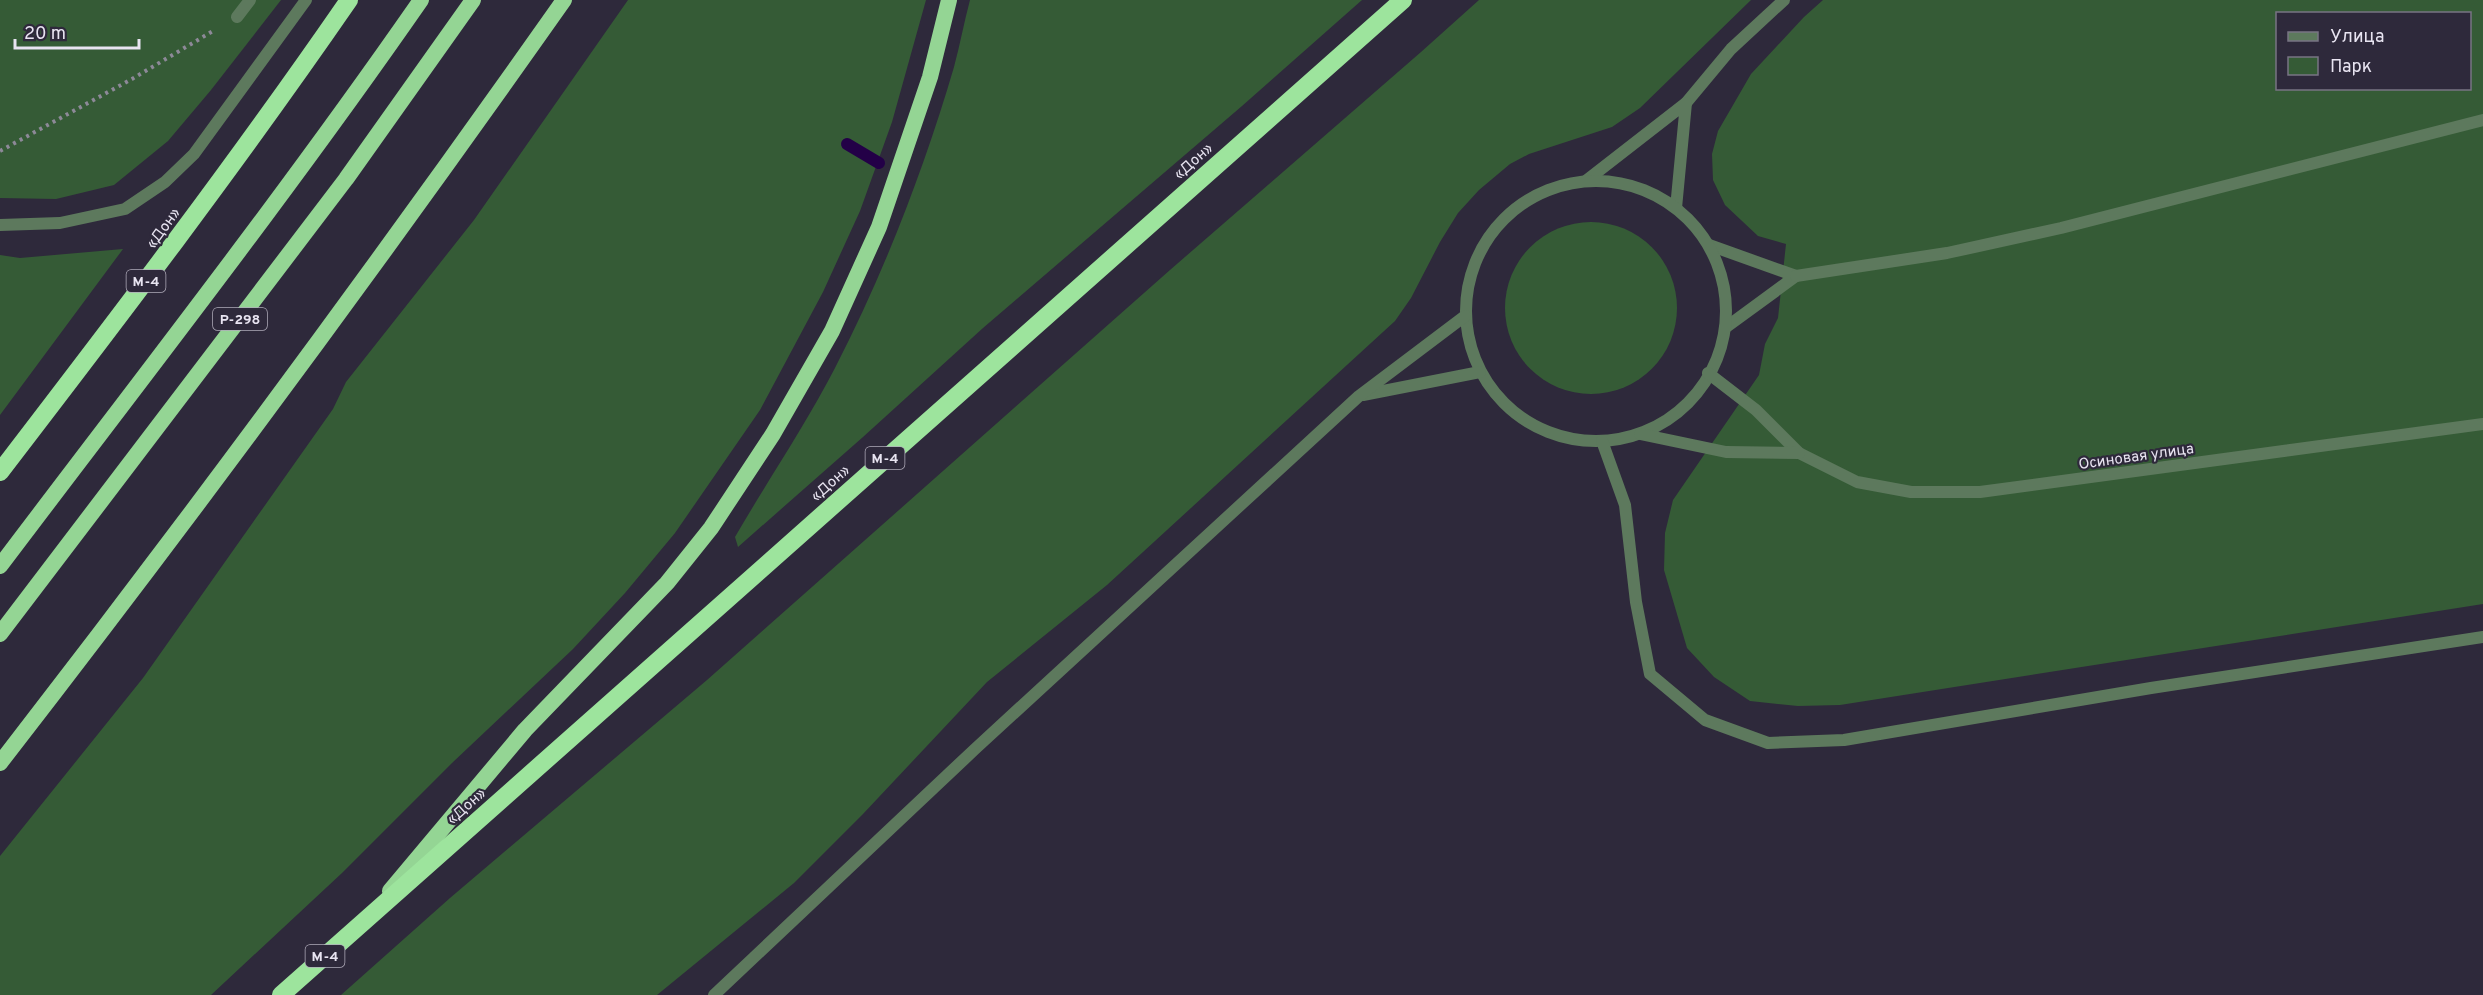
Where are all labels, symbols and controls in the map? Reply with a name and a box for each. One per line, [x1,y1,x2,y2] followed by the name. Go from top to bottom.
[15,12,140,50] scale bar
[2276,12,2471,90] legend
[24,23,66,46] text: 20 m
[2330,26,2384,49] text: Улица
[2330,56,2372,79] text: Парк
[1171,140,1218,185] street label: «Дон»
[143,205,186,253] street label: «Дон»
[126,270,166,292] road number: М-4
[213,308,267,330] road number: Р-298
[2077,440,2195,475] street label: Осиновая улица
[866,447,904,469] road number: М-4
[808,462,855,507] street label: «Дон»
[444,785,491,830] street label: «Дон»
[306,945,344,967] road number: М-4

